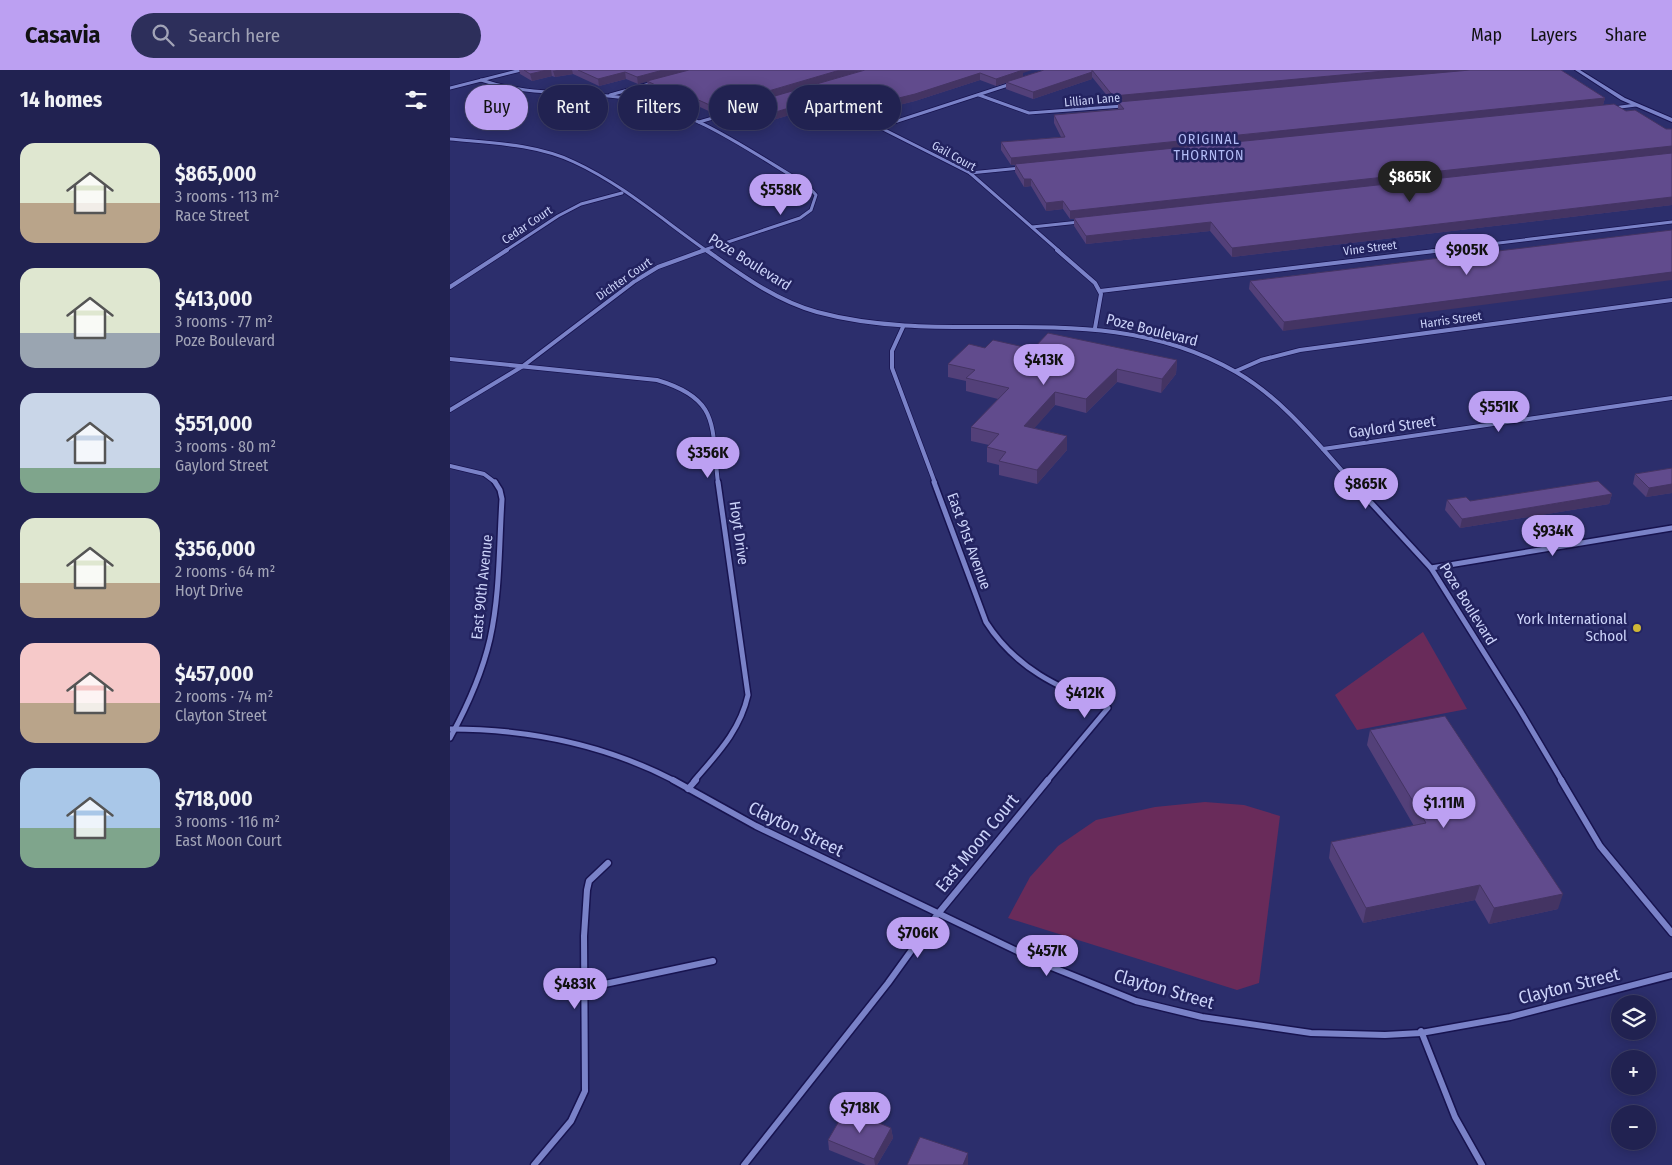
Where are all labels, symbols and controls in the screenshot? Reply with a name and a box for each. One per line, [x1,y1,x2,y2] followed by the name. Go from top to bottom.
[131,13,481,58] search box
[25,21,101,49] text: Casavia
[149,21,177,49] icon: search
[189,24,280,47] text: Search here
[1471,24,1502,46] text: Map
[1530,24,1577,46] text: Layers
[1605,24,1647,46] text: Share
[465,85,528,130] chip: Buy
[538,85,608,130] chip: Rent
[618,85,699,130] chip: Filters
[709,85,777,130] chip: New
[787,85,901,130] chip: Apartment
[402,86,430,114] icon: filters
[20,87,102,113] text: 14 homes
[1063,91,1121,109] street label: Lillian Lane
[1173,131,1245,164] district label: ORIGINAL THORNTON
[929,138,979,174] street label: Gail Court
[1375,160,1445,203] pin: $865K
[175,161,257,187] text: $865,000
[60,163,120,223] icon: home
[1389,167,1431,186] text: $865K
[746,174,816,216] pin: $558K
[760,180,802,199] text: $558K
[175,187,279,206] text: 3 rooms · 113 m²
[499,203,555,247] street label: Cedar Court
[175,206,249,225] text: Race Street
[705,230,795,294] street label: Poze Boulevard
[1432,234,1502,276] pin: $905K
[1342,238,1398,258] street label: Vine Street
[1446,240,1488,259] text: $905K
[593,255,655,303] street label: Dichter Court
[175,286,253,312] text: $413,000
[60,288,120,348] icon: home
[1419,309,1483,331] street label: Harris Street
[1104,310,1200,350] street label: Poze Boulevard
[175,312,273,331] text: 3 rooms · 77 m²
[175,331,275,350] text: Poze Boulevard
[1009,344,1079,386] pin: $413K
[1025,350,1063,369] text: $413K
[1464,390,1534,433] pin: $551K
[1480,397,1518,416] text: $551K
[175,411,253,437] text: $551,000
[1347,412,1437,442] street label: Gaylord Street
[60,413,120,473] icon: home
[673,436,743,479] pin: $356K
[175,437,276,456] text: 3 rooms · 80 m²
[687,443,729,462] text: $356K
[175,456,268,475] text: Gaylord Street
[1331,468,1401,510] pin: $865K
[1345,474,1387,493] text: $865K
[943,490,995,592] street label: East 91st Avenue
[726,500,752,566] street label: Hoyt Drive
[1518,514,1588,557] pin: $934K
[1533,521,1573,540] text: $934K
[468,534,496,640] street label: East 90th Avenue
[175,536,256,562] text: $356,000
[60,538,120,598] icon: home
[1436,559,1500,649] street label: Poze Boulevard
[175,562,275,581] text: 2 rooms · 64 m²
[175,581,243,600] text: Hoyt Drive
[1517,610,1627,645] place label: York International School
[1631,622,1643,634] marker: York International School
[175,661,254,687] text: $457,000
[60,663,120,723] icon: home
[1050,676,1120,719] pin: $412K
[1066,683,1104,702] text: $412K
[175,687,273,706] text: 2 rooms · 74 m²
[175,706,267,725] text: Clayton Street
[175,786,253,812] text: $718,000
[1403,786,1485,829] pin: $1.11M
[60,788,120,848] icon: home
[931,789,1023,897] street label: East Moon Court
[1424,793,1465,812] text: $1.11M
[745,796,847,862] street label: Clayton Street
[175,812,280,831] text: 3 rooms · 116 m²
[175,831,282,850] text: East Moon Court
[883,916,953,959] pin: $706K
[898,923,938,942] text: $706K
[1012,934,1082,977] pin: $457K
[1027,941,1067,960] text: $457K
[1516,963,1622,1009] street label: Clayton Street
[1111,964,1217,1014] street label: Clayton Street
[540,968,610,1010] pin: $483K
[554,974,596,993] text: $483K
[1611,995,1656,1150] map controls
[1611,995,1656,1040] button: layers
[1611,1050,1656,1095] button: +
[825,1092,895,1134] pin: $718K
[841,1098,879,1117] text: $718K
[1611,1105,1656,1150] button: −

